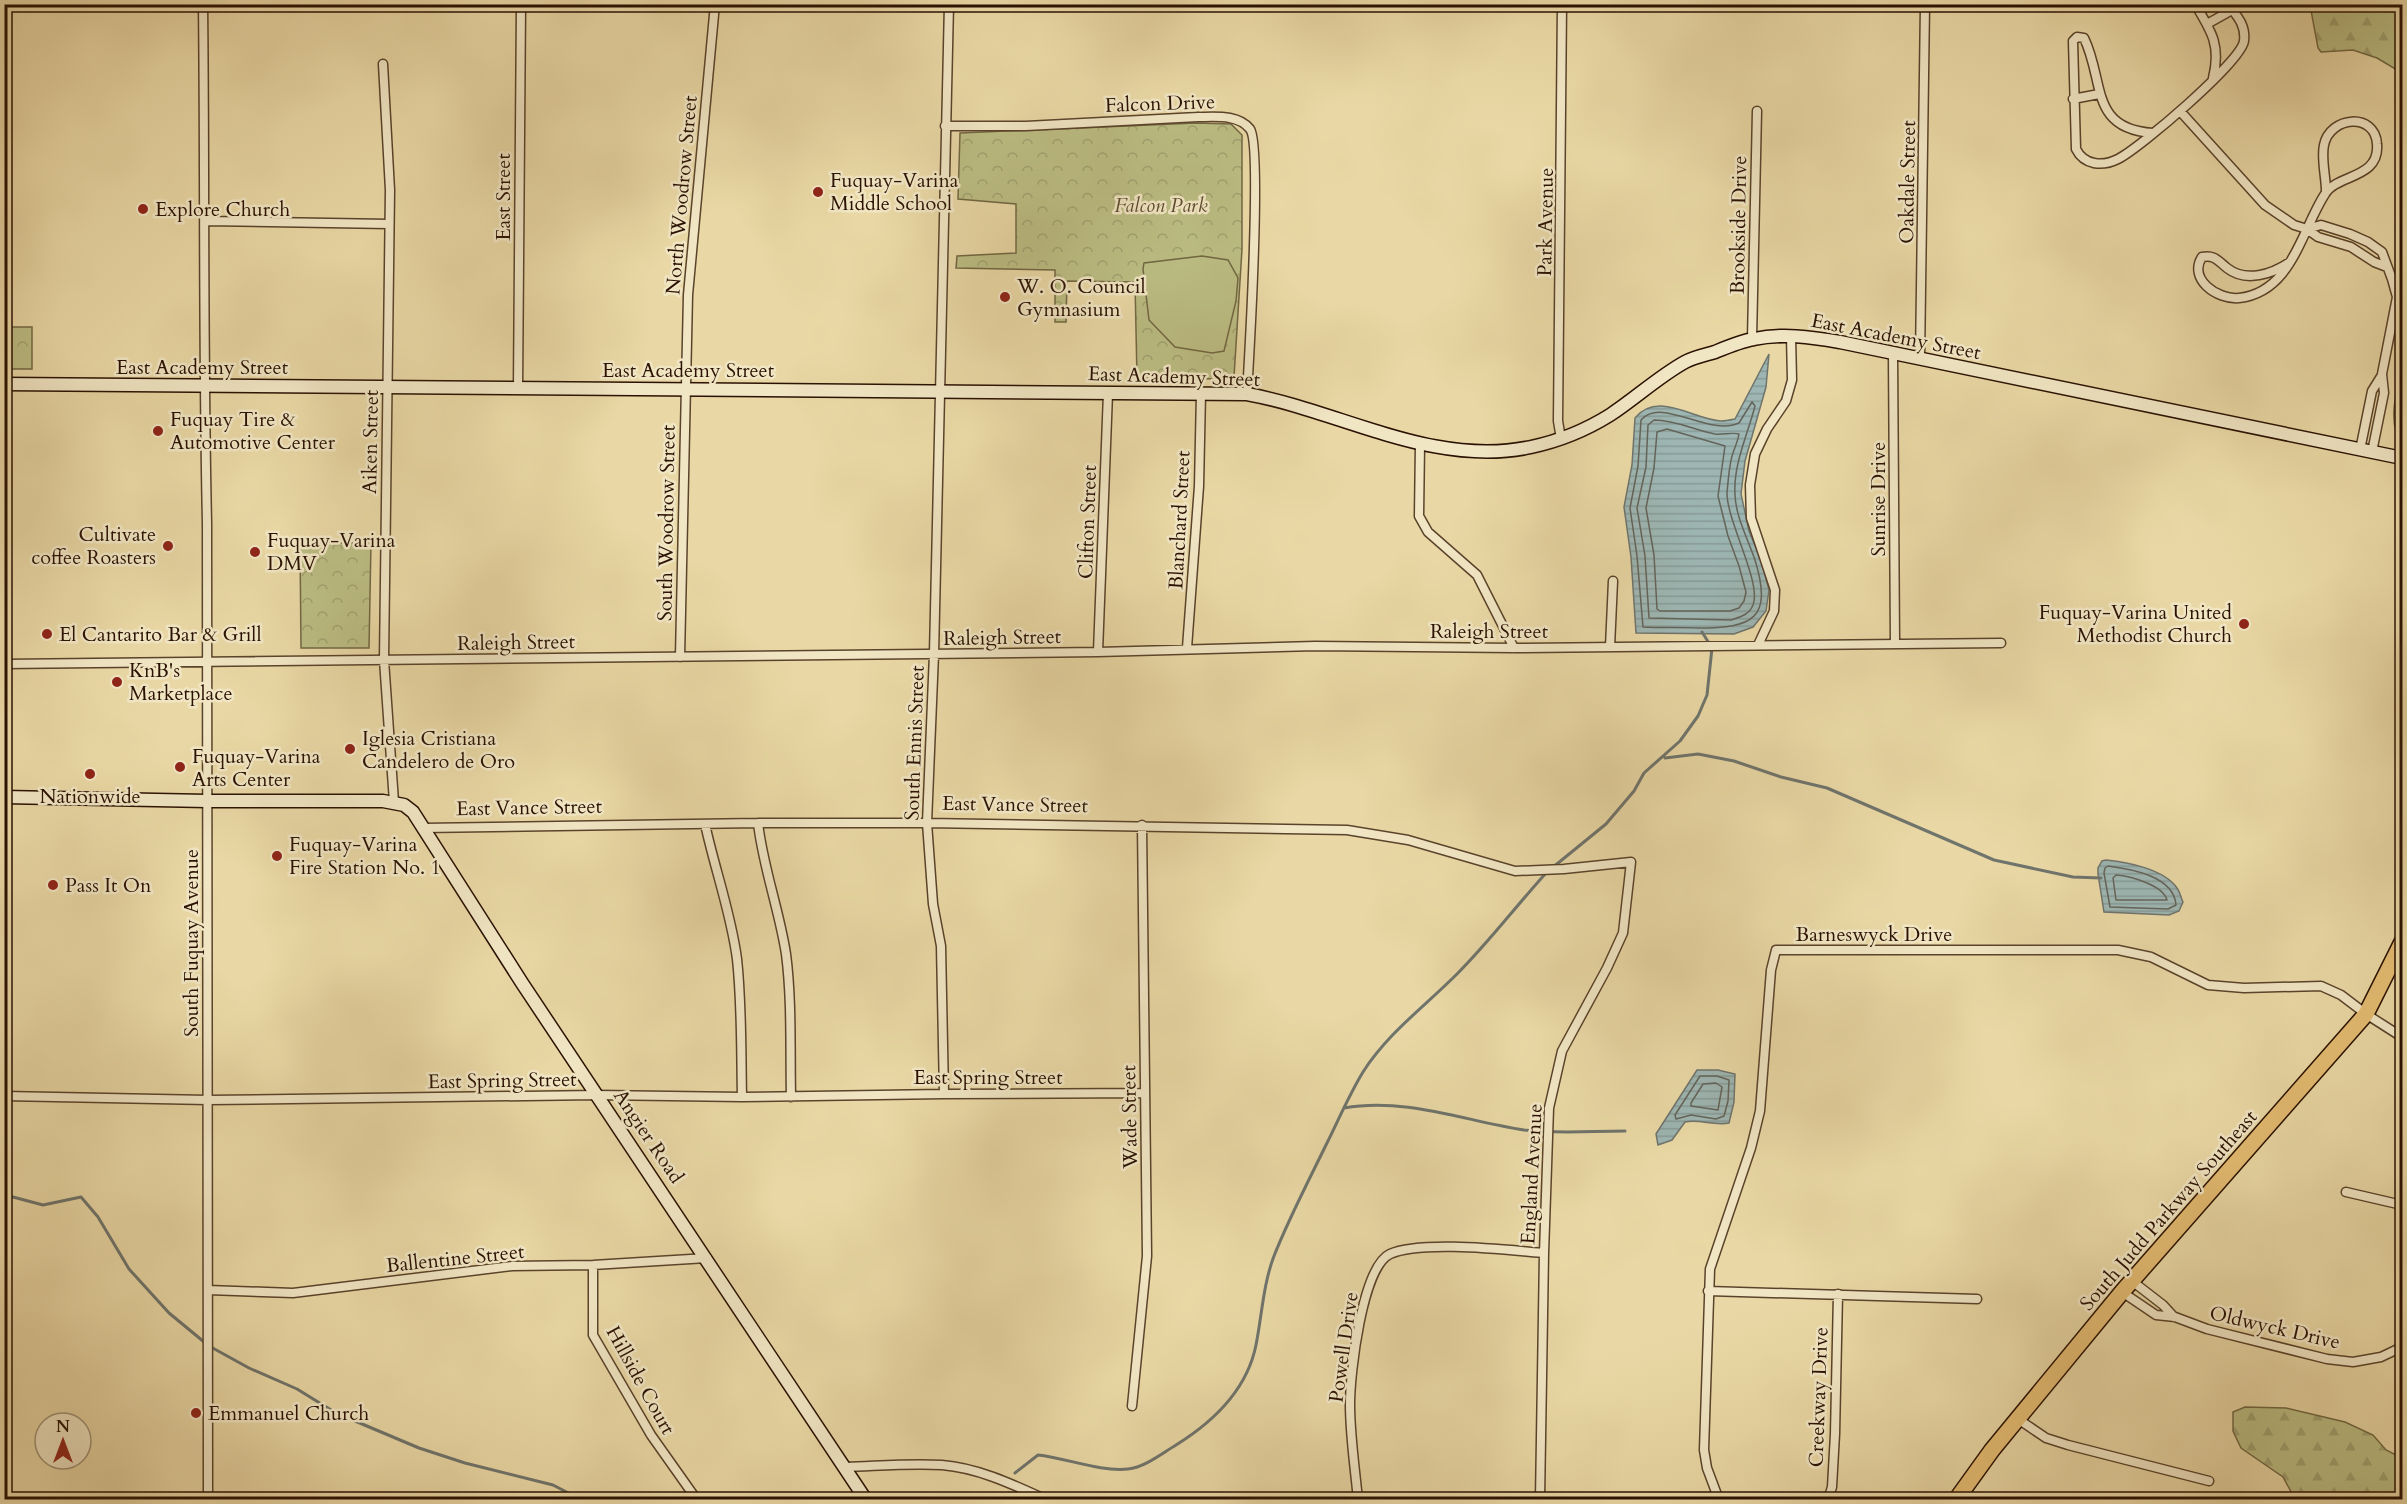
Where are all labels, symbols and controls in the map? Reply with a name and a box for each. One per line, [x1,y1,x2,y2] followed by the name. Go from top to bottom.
[1104,88,1216,119] street label: Falcon Drive
[659,94,704,296] street label: North Woodrow Street
[1893,119,1922,244] street label: Oakdale Street
[490,153,517,241] street label: East Street
[1724,155,1753,295] street label: Brookside Drive
[830,167,959,217] place label: Fuquay-Varina Middle School
[1531,167,1560,277] street label: Park Avenue
[811,185,825,199] marker: Fuquay-Varina Middle School
[1114,192,1208,219] park label: Falcon Park
[155,196,290,223] place label: Explore Church
[136,202,150,216] marker: Explore Church
[1016,273,1146,323] place label: W. O. Council Gymnasium
[998,290,1012,304] marker: W. O. Council Gymnasium
[1809,307,1984,366] street label: East Academy Street
[116,354,289,381] street label: East Academy Street
[602,357,775,384] street label: East Academy Street
[1088,360,1261,393] street label: East Academy Street
[356,389,385,494] street label: Aiken Street
[170,406,336,456] place label: Fuquay Tire & Automotive Center
[151,424,165,438] marker: Fuquay Tire & Automotive Center
[651,424,682,621] street label: South Woodrow Street
[1865,442,1892,556] street label: Sunrise Drive
[1162,449,1197,590] street label: Blanchard Street
[1072,464,1103,580] street label: Clifton Street
[31,521,156,571] place label: Cultivate coffee Roasters
[267,527,396,577] place label: Fuquay-Varina DMV
[161,539,175,553] marker: Cultivate coffee Roasters
[248,545,262,559] marker: Fuquay-Varina DMV
[2039,599,2232,649] place label: Fuquay-Varina United Methodist Church
[2237,617,2251,631] marker: Fuquay-Varina United Methodist Church
[1430,618,1549,645] street label: Raleigh Street
[59,621,262,648] place label: El Cantarito Bar & Grill
[943,623,1062,652] street label: Raleigh Street
[40,627,54,641] marker: El Cantarito Bar & Grill
[457,628,576,657] street label: Raleigh Street
[129,657,232,707] place label: KnB's Marketplace
[898,664,931,821] street label: South Ennis Street
[110,675,124,689] marker: KnB's Marketplace
[362,725,515,775] place label: Iglesia Cristiana Candelero de Oro
[343,742,357,756] marker: Iglesia Cristiana Candelero de Oro
[192,743,321,793] place label: Fuquay-Varina Arts Center
[173,760,187,774] marker: Fuquay-Varina Arts Center
[83,767,97,781] marker: Nationwide
[39,783,141,810] place label: Nationwide
[942,790,1089,819] street label: East Vance Street
[456,793,603,822] street label: East Vance Street
[289,831,441,881] place label: Fuquay-Varina Fire Station No. 1
[178,849,205,1037] street label: South Fuquay Avenue
[270,849,284,863] marker: Fuquay-Varina Fire Station No. 1
[65,872,152,899] place label: Pass It On
[46,878,60,892] marker: Pass It On
[1796,921,1952,948] street label: Barneswyck Drive
[913,1064,1063,1091] street label: East Spring Street
[1115,1064,1144,1170] street label: Wade Street
[427,1066,577,1095] street label: East Spring Street
[607,1084,690,1189] street label: Angier Road
[1514,1103,1549,1245] street label: England Avenue
[2074,1104,2264,1316] street label: South Judd Parkway Southeast
[385,1238,526,1279] street label: Ballentine Street
[1322,1290,1365,1404] street label: Powell Drive
[2207,1299,2343,1356] street label: Oldwyck Drive
[600,1321,682,1440] street label: Hillside Court
[1803,1326,1834,1468] street label: Creekway Drive
[208,1400,369,1427] place label: Emmanuel Church
[189,1406,203,1420] marker: Emmanuel Church
[33,1411,93,1471] north arrow
[56,1416,70,1438] text: N

